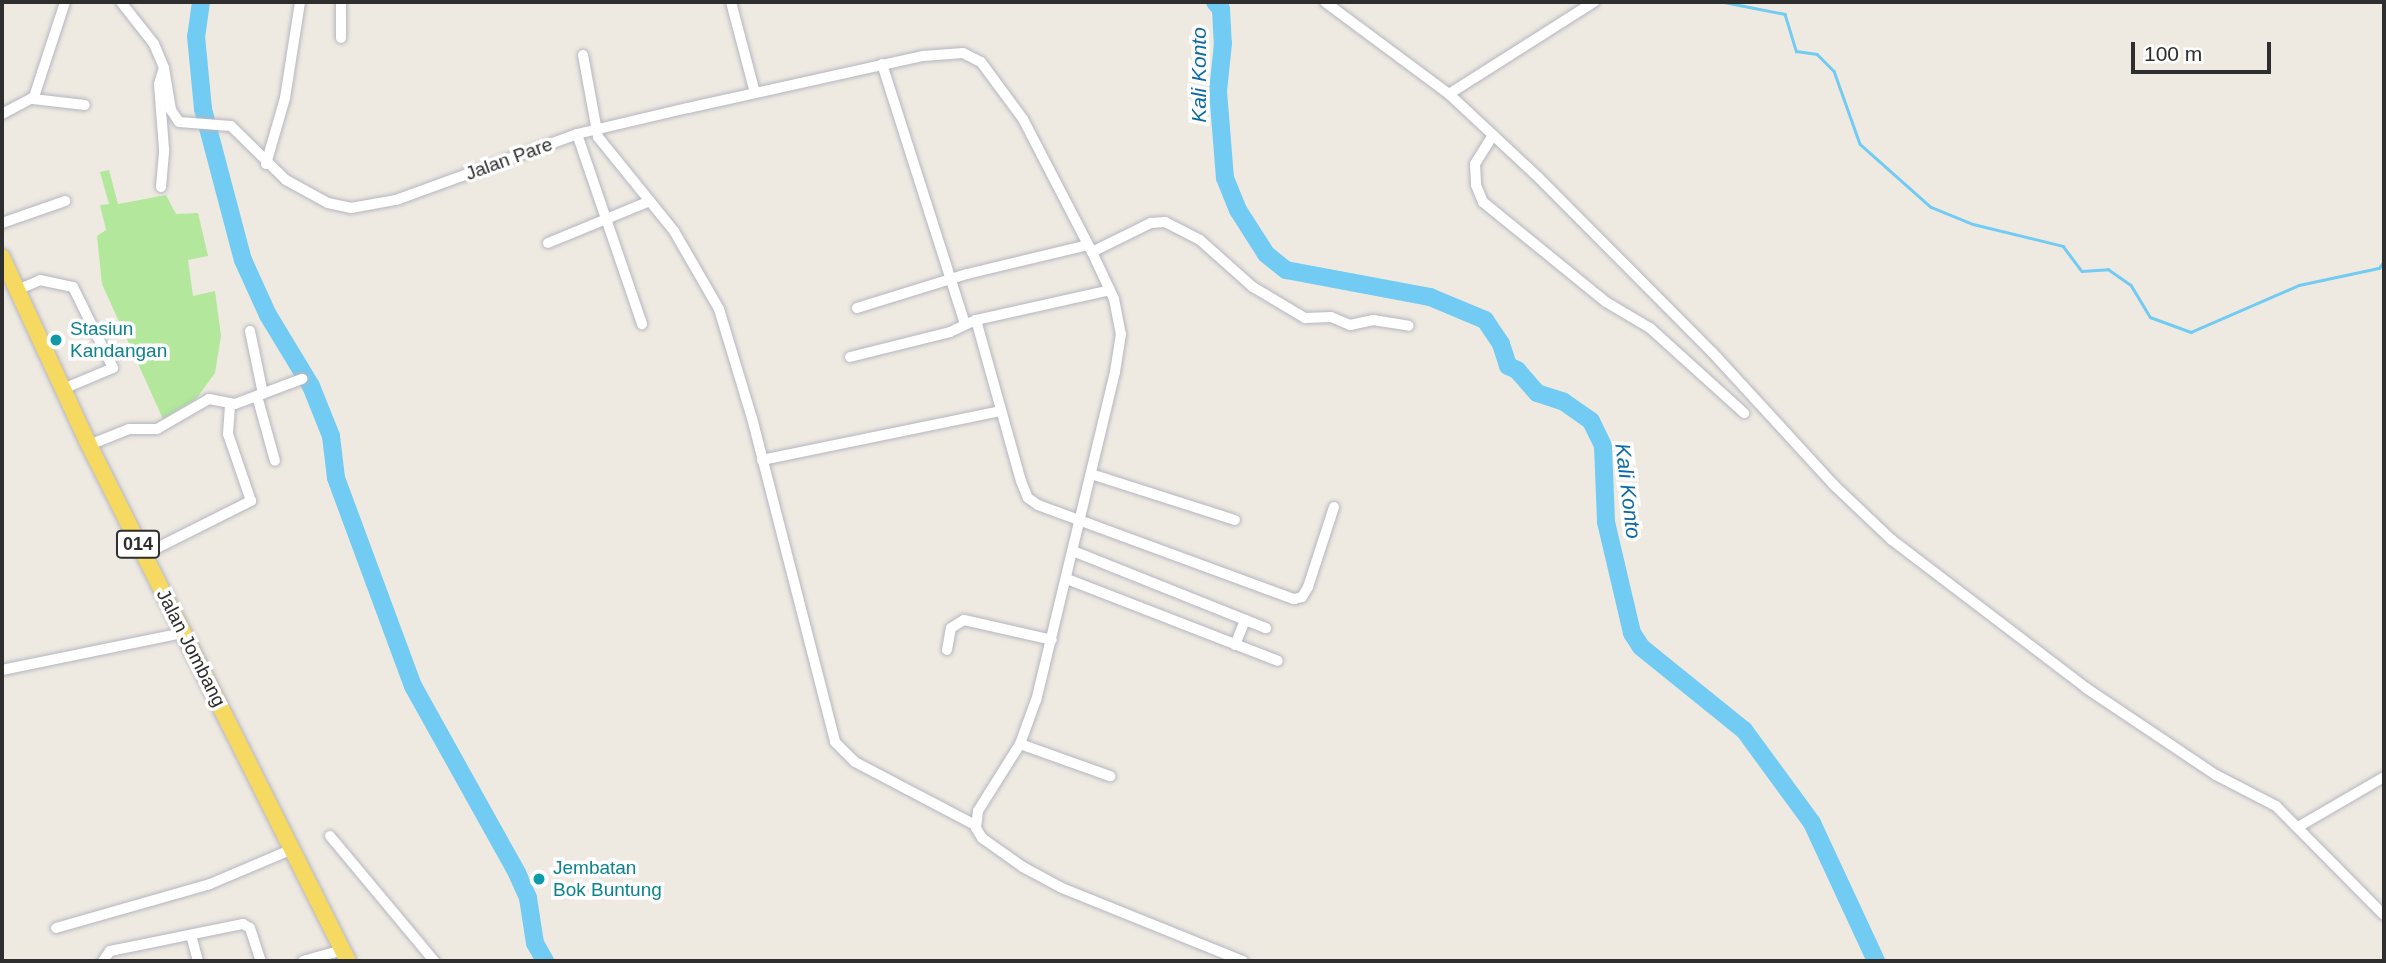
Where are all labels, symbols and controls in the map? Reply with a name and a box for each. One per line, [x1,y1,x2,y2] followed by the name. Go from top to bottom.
[1186,27,1212,123] water label: Kali Konto
[2134,28,2274,72] scale bar
[2144,42,2202,65] text: 100 m
[462,133,556,185] street label: Jalan Pare
[70,318,167,362] place label: Stasiun Kandangan
[48,332,64,348] marker: Stasiun Kandangan
[1610,442,1646,540] water label: Kali Konto
[115,530,161,558] road number: 014
[152,585,230,711] street label: Jalan Jombang
[553,857,662,901] place label: Jembatan Bok Buntung
[531,871,547,887] marker: Jembatan Bok Buntung

